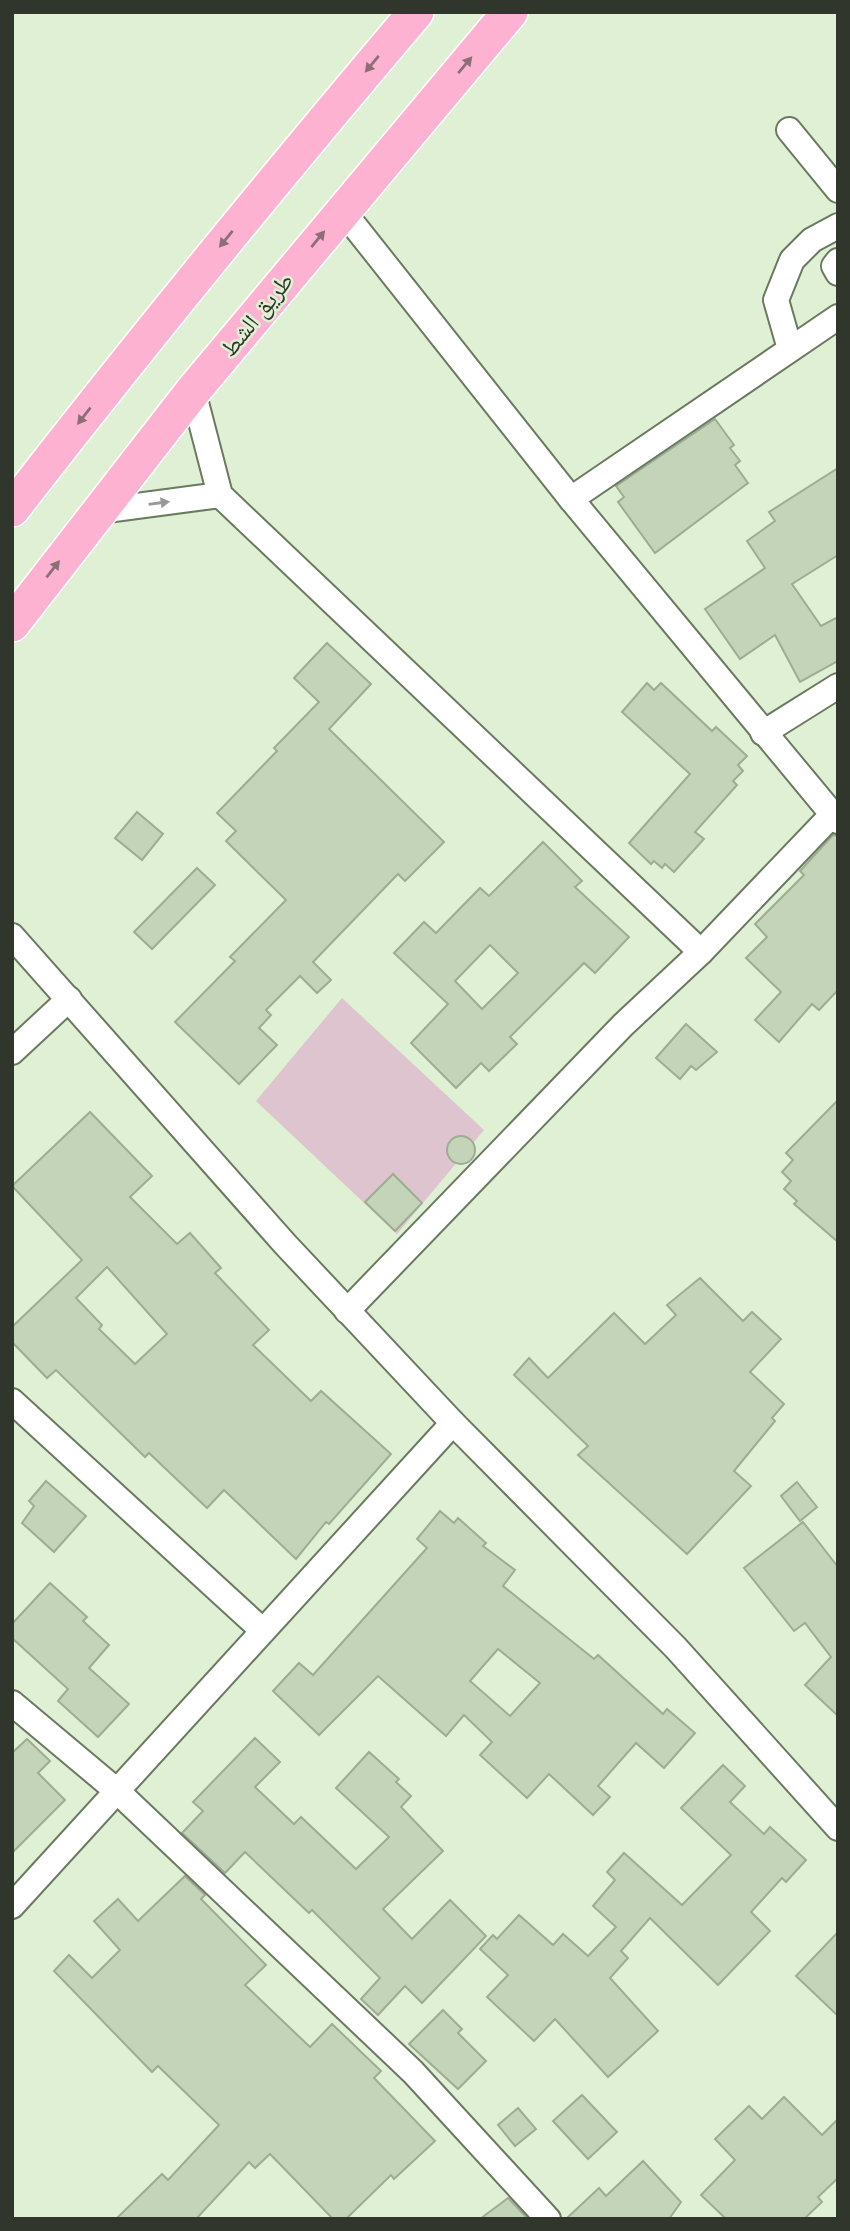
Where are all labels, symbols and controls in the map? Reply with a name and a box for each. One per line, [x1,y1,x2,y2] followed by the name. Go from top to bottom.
[364,55,380,73] one-way arrow
[457,57,472,74] one-way arrow
[219,229,234,247] one-way arrow
[310,230,325,247] one-way arrow
[212,265,300,363] street label: طريق الشط
[77,407,92,425] one-way arrow
[148,498,170,509] one-way arrow
[46,561,61,579] one-way arrow

